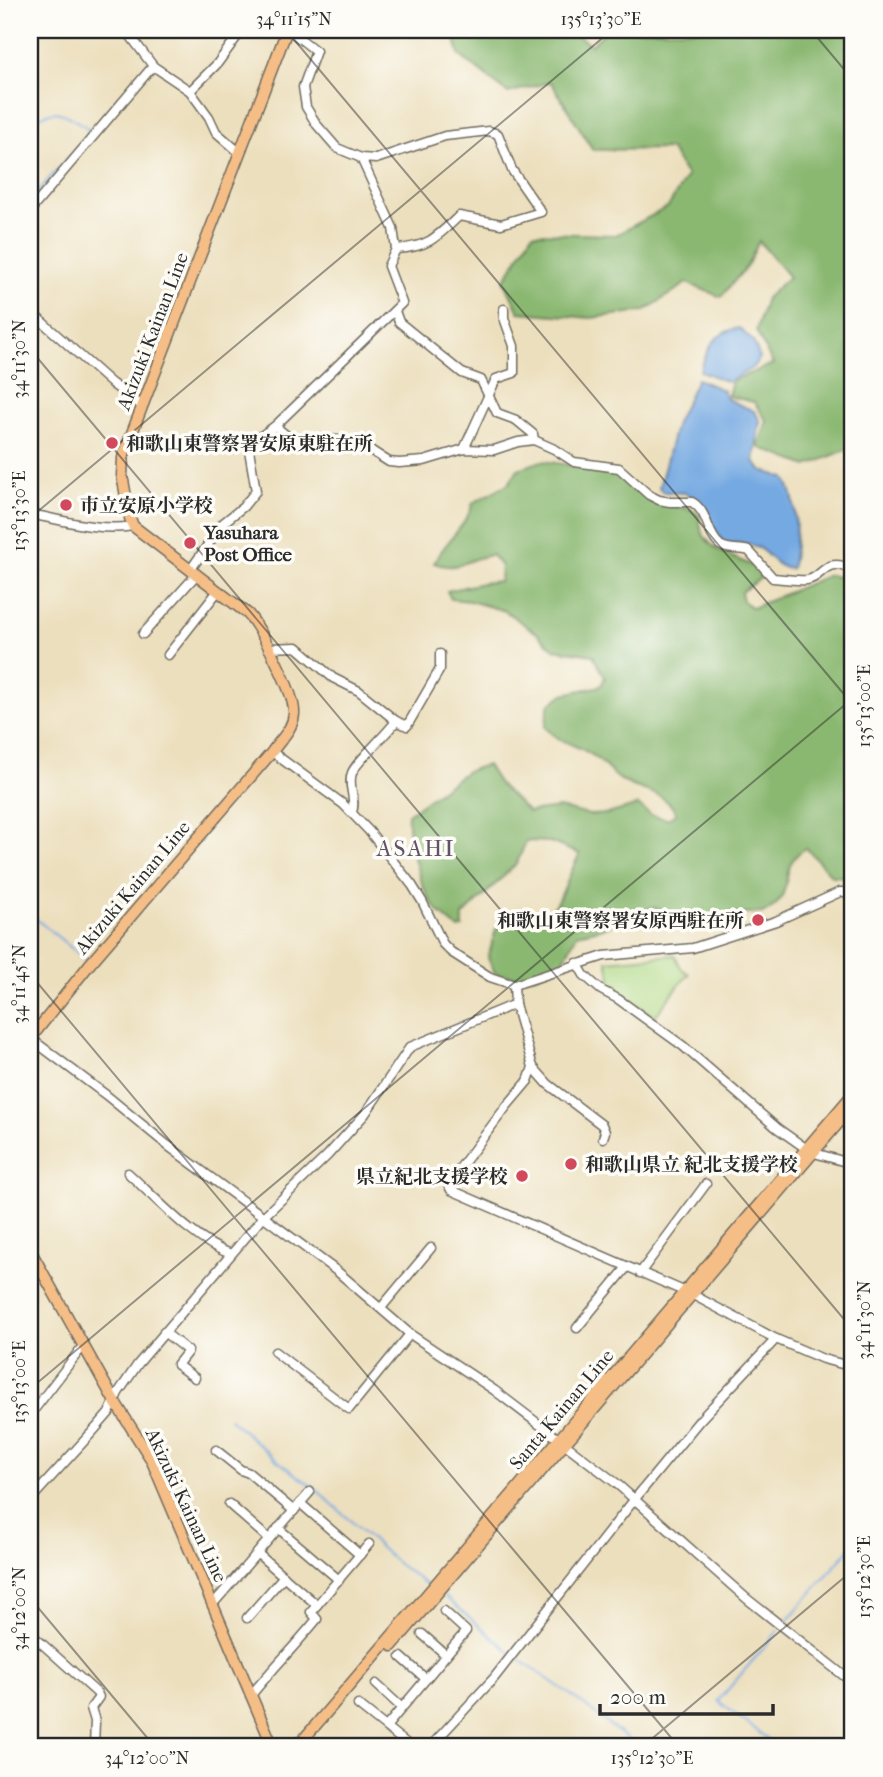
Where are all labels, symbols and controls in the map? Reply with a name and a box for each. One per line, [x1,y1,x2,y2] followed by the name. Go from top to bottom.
[256,9,332,30] text: 34°11'15"N
[560,9,642,30] text: 135°13'30"E
[112,249,193,414] street label: Akizuki Kainan Line
[9,319,30,399] text: 34°11'30"N
[126,433,373,455] place label: 和歌山東警察署安原東駐在所
[104,435,120,451] marker: 和歌山東警察署安原東駐在所
[9,470,30,552] text: 135°13'30"E
[80,495,213,517] place label: 市立安原小学校
[58,497,74,513] marker: 市立安原小学校
[203,522,293,566] place label: Yasuhara Post Office
[182,535,198,551] marker: Yasuhara Post Office
[854,664,875,748] text: 135°13'00"E
[70,817,195,959] street label: Akizuki Kainan Line
[376,835,455,862] district label: ASAHI
[497,910,744,932] place label: 和歌山東警察署安原西駐在所
[750,912,766,928] marker: 和歌山東警察署安原西駐在所
[9,944,30,1024] text: 34°11'45"N
[585,1154,798,1176] place label: 和歌山県立 紀北支援学校
[563,1156,579,1172] marker: 和歌山県立 紀北支援学校
[356,1166,508,1188] place label: 県立紀北支援学校
[514,1168,530,1184] marker: 県立紀北支援学校
[854,1280,875,1360] text: 34°11'30"N
[9,1340,30,1424] text: 135°13'00"E
[505,1345,618,1474] street label: Santa Kainan Line
[140,1424,231,1586] street label: Akizuki Kainan Line
[854,1536,875,1619] text: 135°12'30"E
[9,1566,30,1651] text: 34°12'00"N
[600,1672,773,1716] scale bar
[610,1685,666,1709] text: 200 m
[105,1748,190,1769] text: 34°12'00"N
[611,1748,694,1769] text: 135°12'30"E

